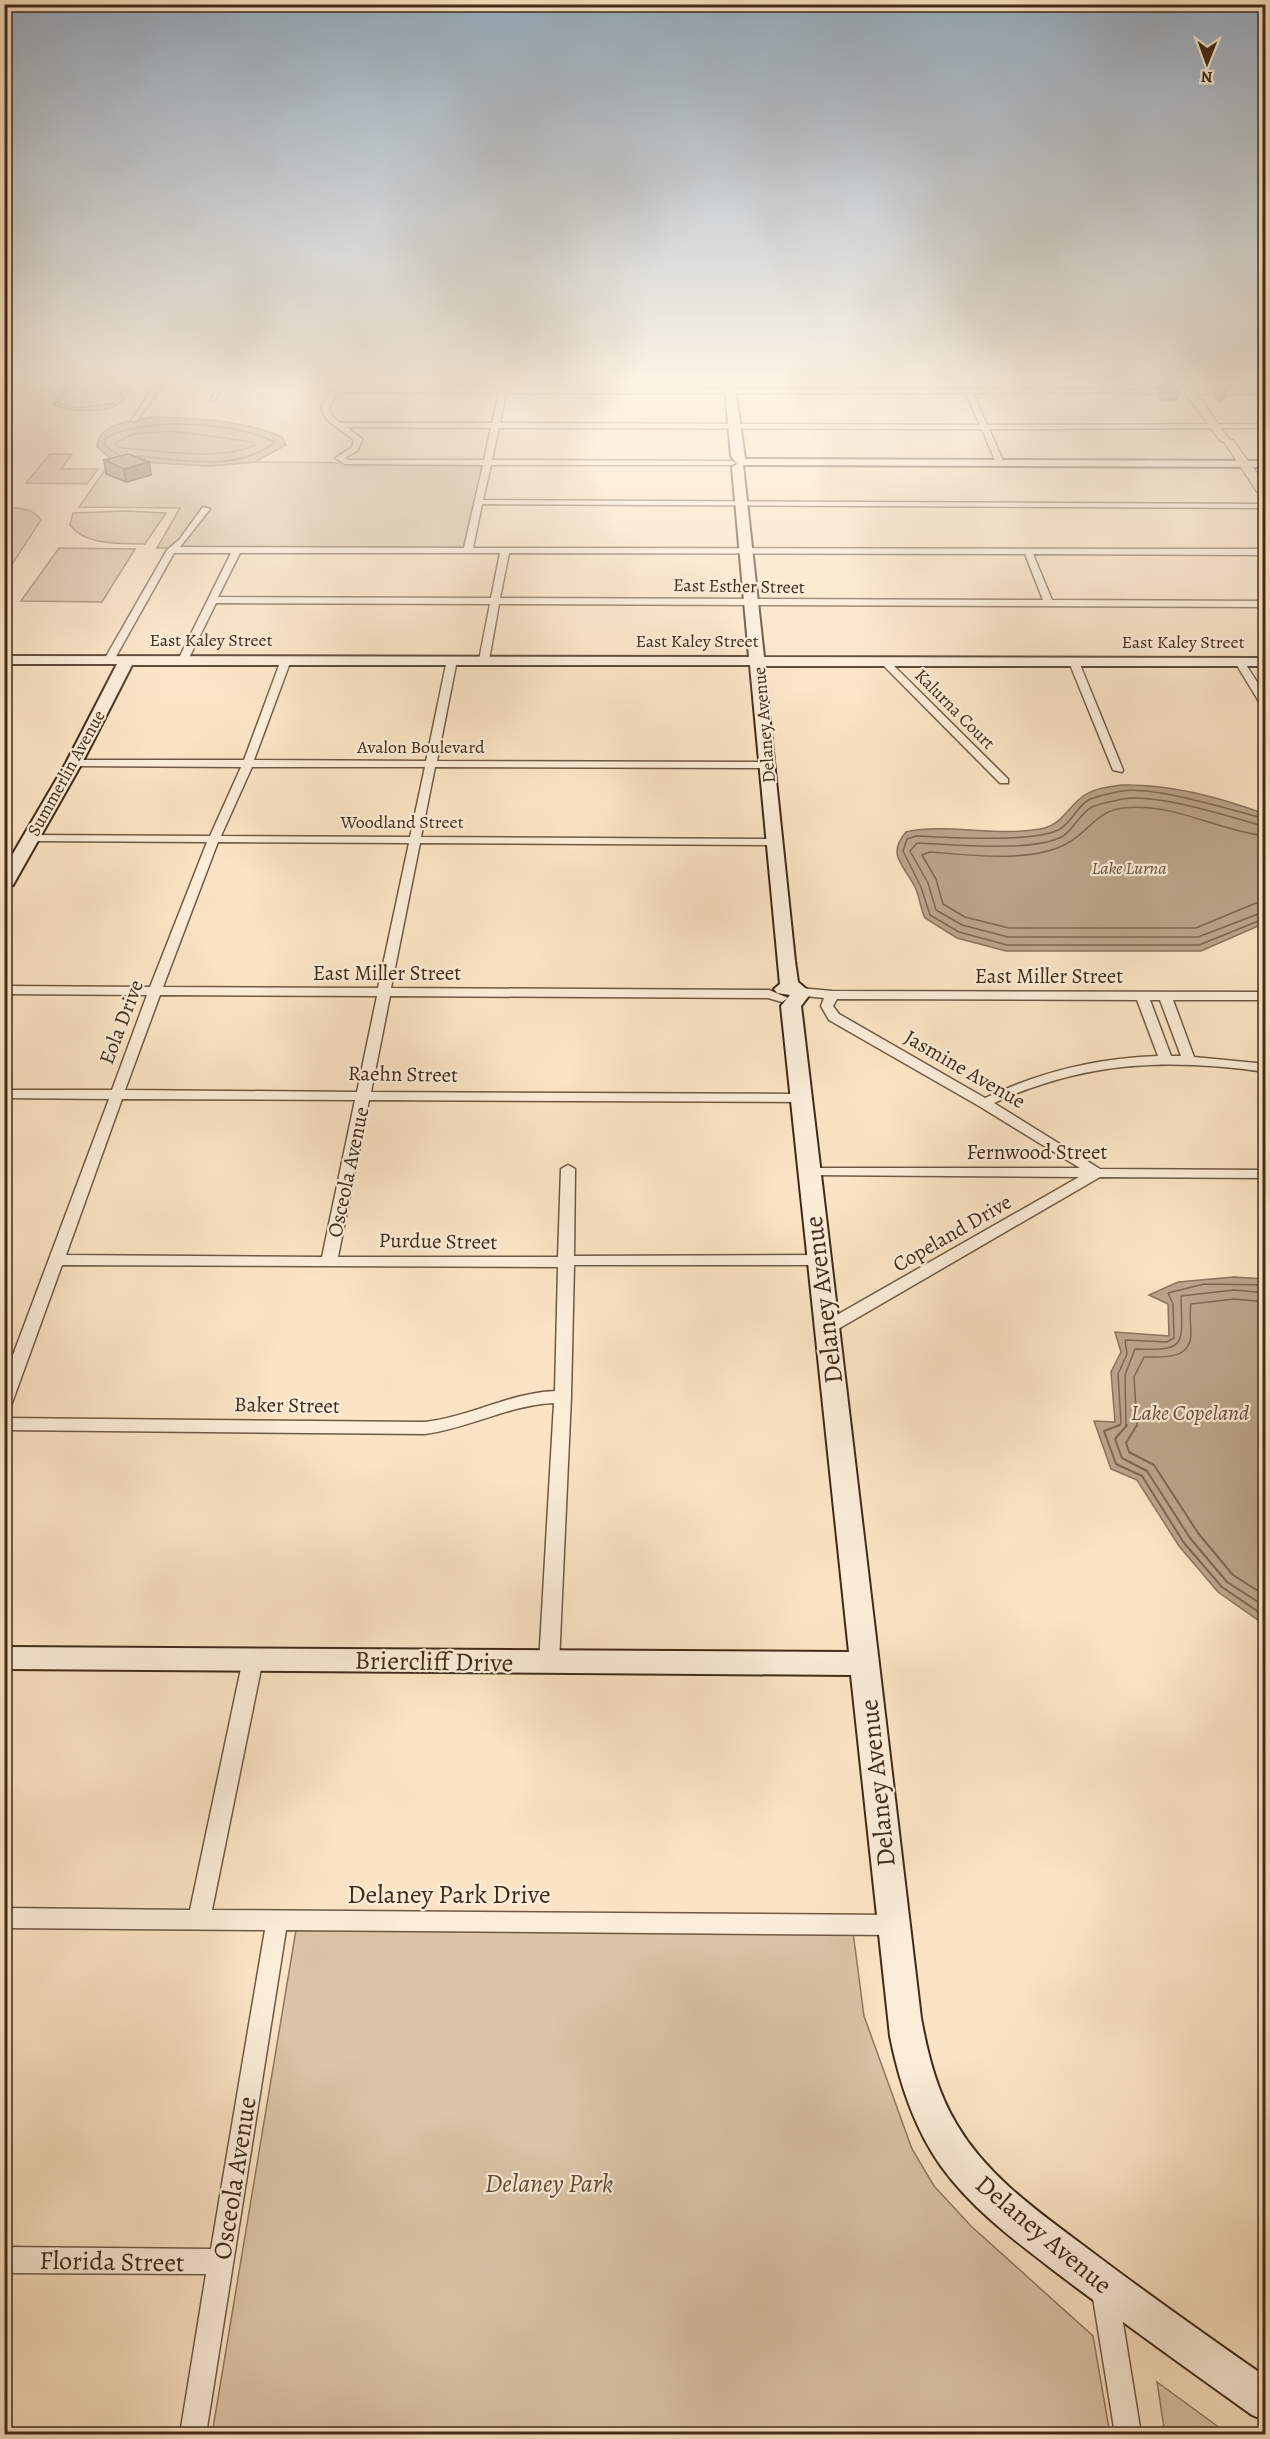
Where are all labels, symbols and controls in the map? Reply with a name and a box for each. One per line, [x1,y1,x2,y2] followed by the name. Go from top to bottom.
[1177,33,1237,93] north arrow
[1200,66,1213,88] text: N
[673,573,805,599] street label: East Esther Street
[149,628,273,652] street label: East Kaley Street
[635,629,759,653] street label: East Kaley Street
[1121,630,1245,654] street label: East Kaley Street
[909,663,1001,755] street label: Kalurna Court
[747,666,781,784] street label: Delaney Avenue
[21,706,111,840] street label: Summerlin Avenue
[356,735,485,759] street label: Avalon Boulevard
[339,810,464,834] street label: Woodland Street
[1091,856,1167,880] water label: Lake Lurna
[313,959,461,987] street label: East Miller Street
[975,962,1123,990] street label: East Miller Street
[92,976,150,1068] street label: Eola Drive
[899,1023,1031,1115] street label: Jasmine Avenue
[348,1059,458,1089] street label: Raehn Street
[320,1104,376,1240] street label: Osceola Avenue
[967,1138,1107,1166] street label: Fernwood Street
[888,1188,1016,1278] street label: Copeland Drive
[796,1214,851,1386] street label: Delaney Avenue
[378,1226,498,1256] street label: Purdue Street
[234,1390,340,1420] street label: Baker Street
[1131,1398,1249,1428] water label: Lake Copeland
[354,1643,514,1680] street label: Briercliff Drive
[851,1697,904,1869] street label: Delaney Avenue
[347,1877,551,1912] street label: Delaney Park Drive
[204,2094,265,2262] street label: Osceola Avenue
[485,2166,613,2201] park label: Delaney Park
[968,2167,1119,2302] street label: Delaney Avenue
[39,2243,185,2280] street label: Florida Street

